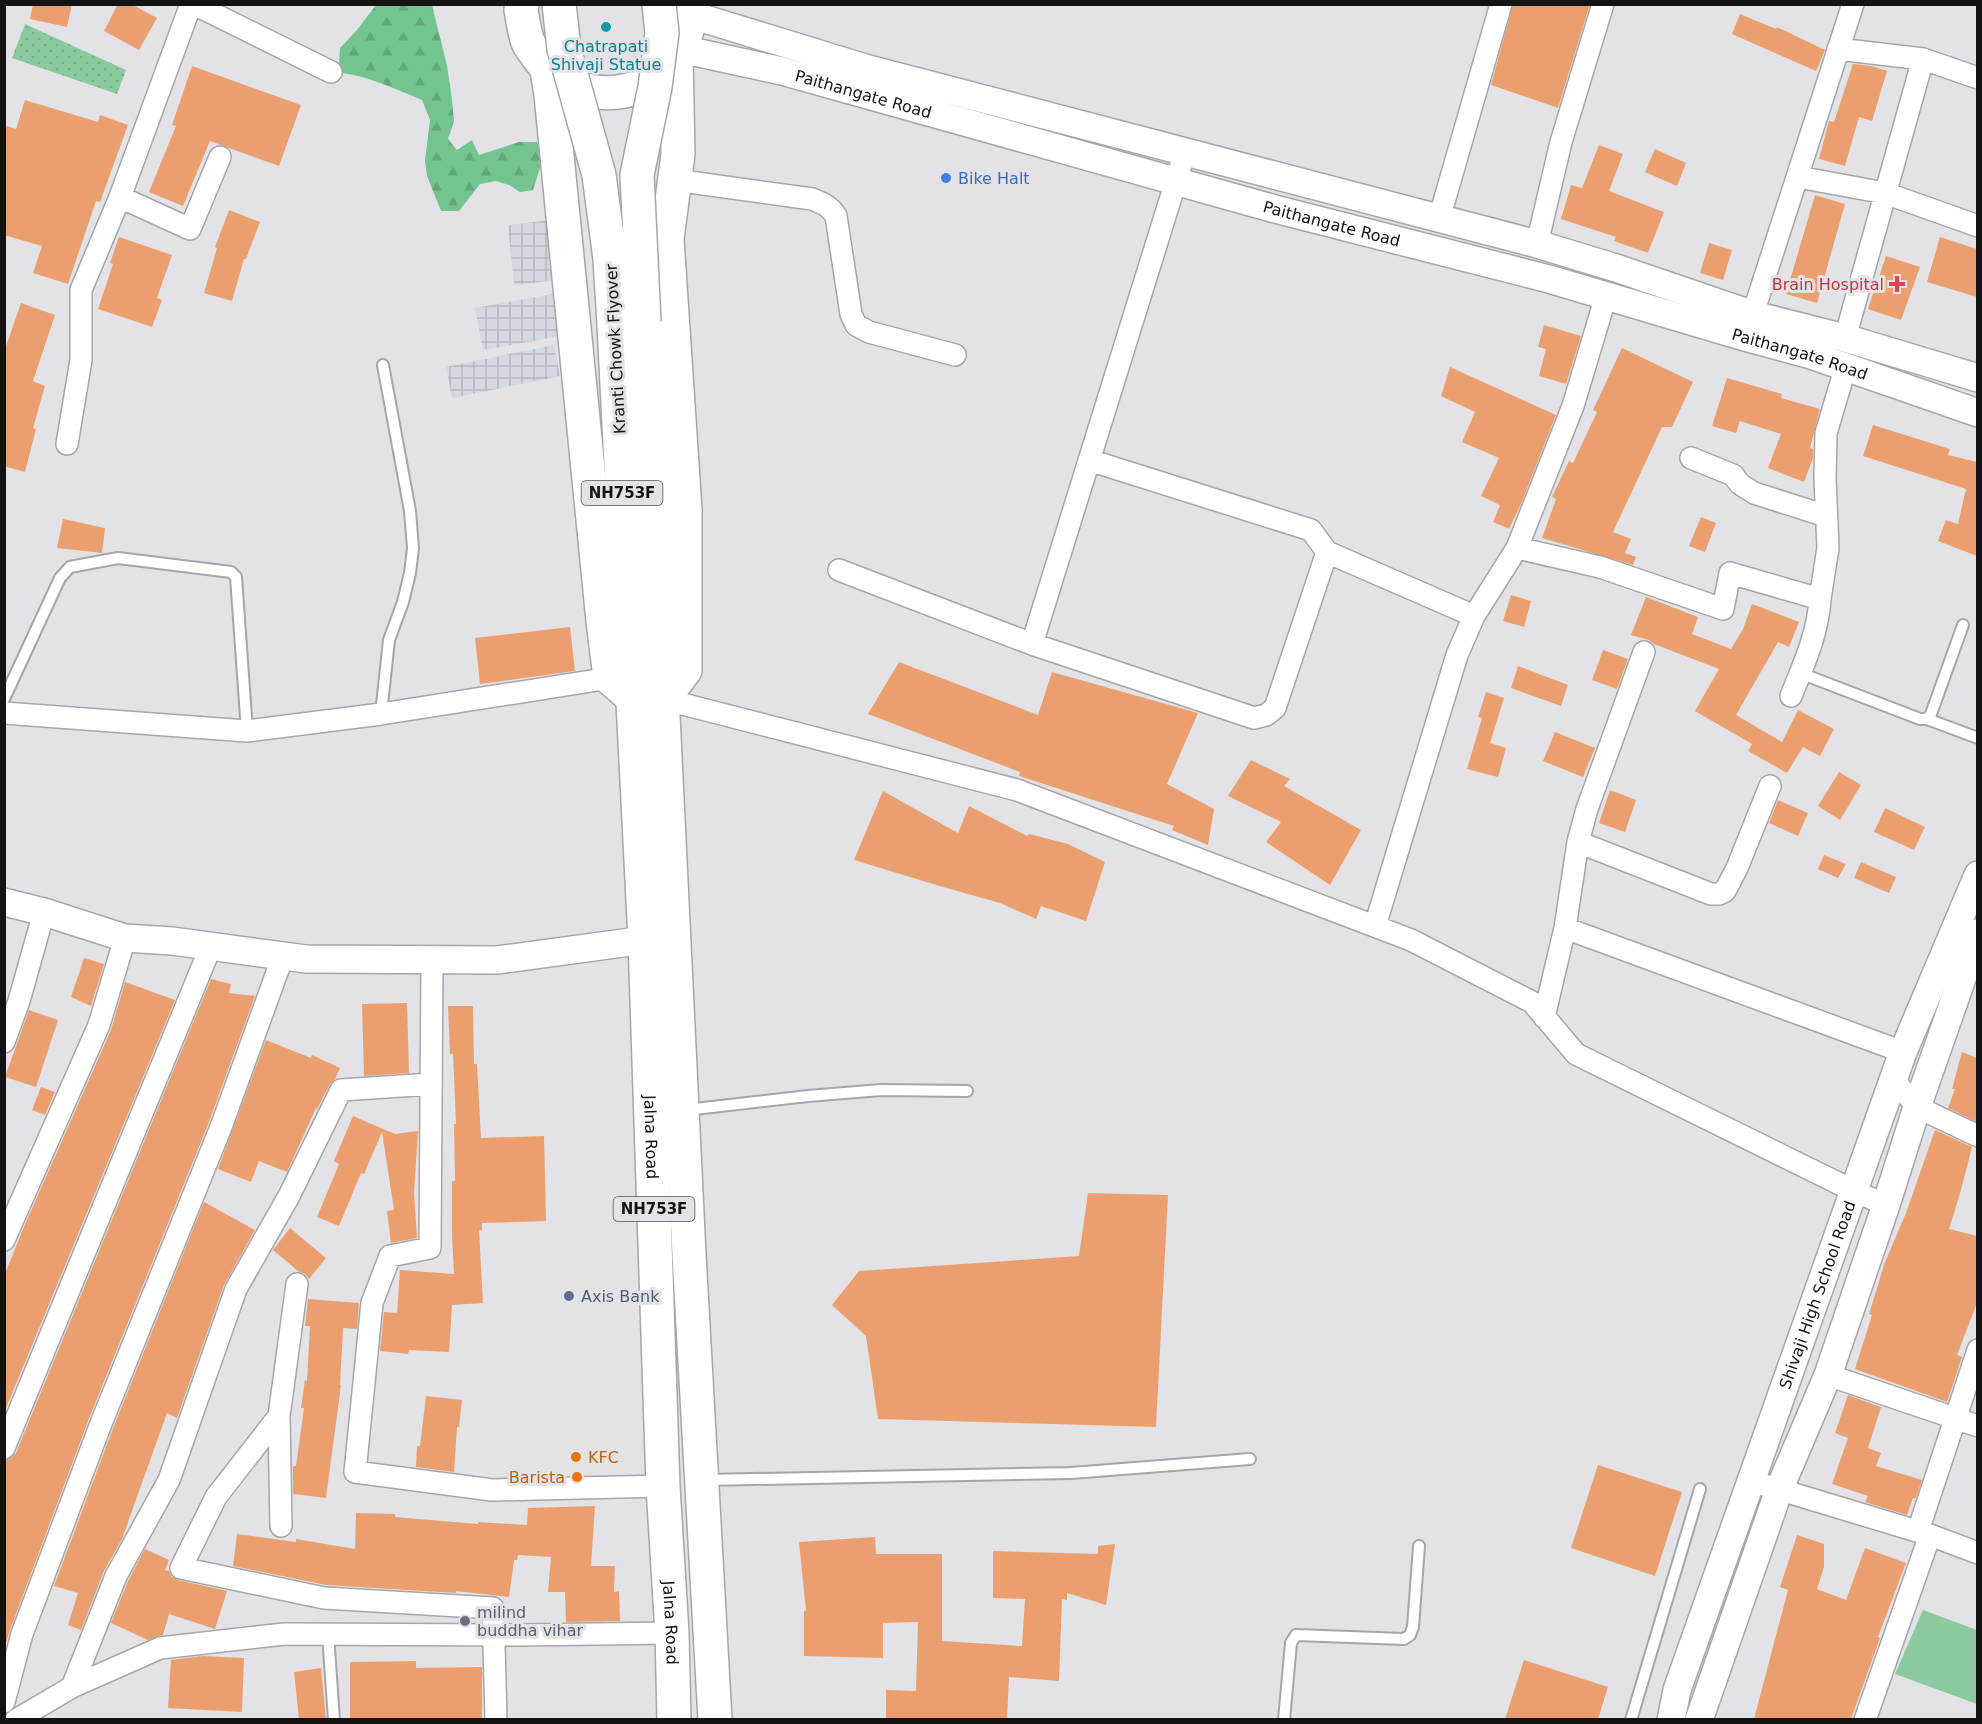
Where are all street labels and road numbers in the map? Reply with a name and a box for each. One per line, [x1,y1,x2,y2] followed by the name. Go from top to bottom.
[793,66,934,122] street label: Paithangate Road
[1261,197,1402,251] street label: Paithangate Road
[602,263,629,434] street label: Kranti Chowk Flyover
[1730,325,1870,384] street label: Paithangate Road
[582,481,662,505] road number: NH753F
[640,1094,662,1180] street label: Jalna Road
[614,1197,694,1221] road number: NH753F
[1775,1198,1860,1391] street label: Shivaji High School Road
[659,1579,682,1665] street label: Jalna Road

